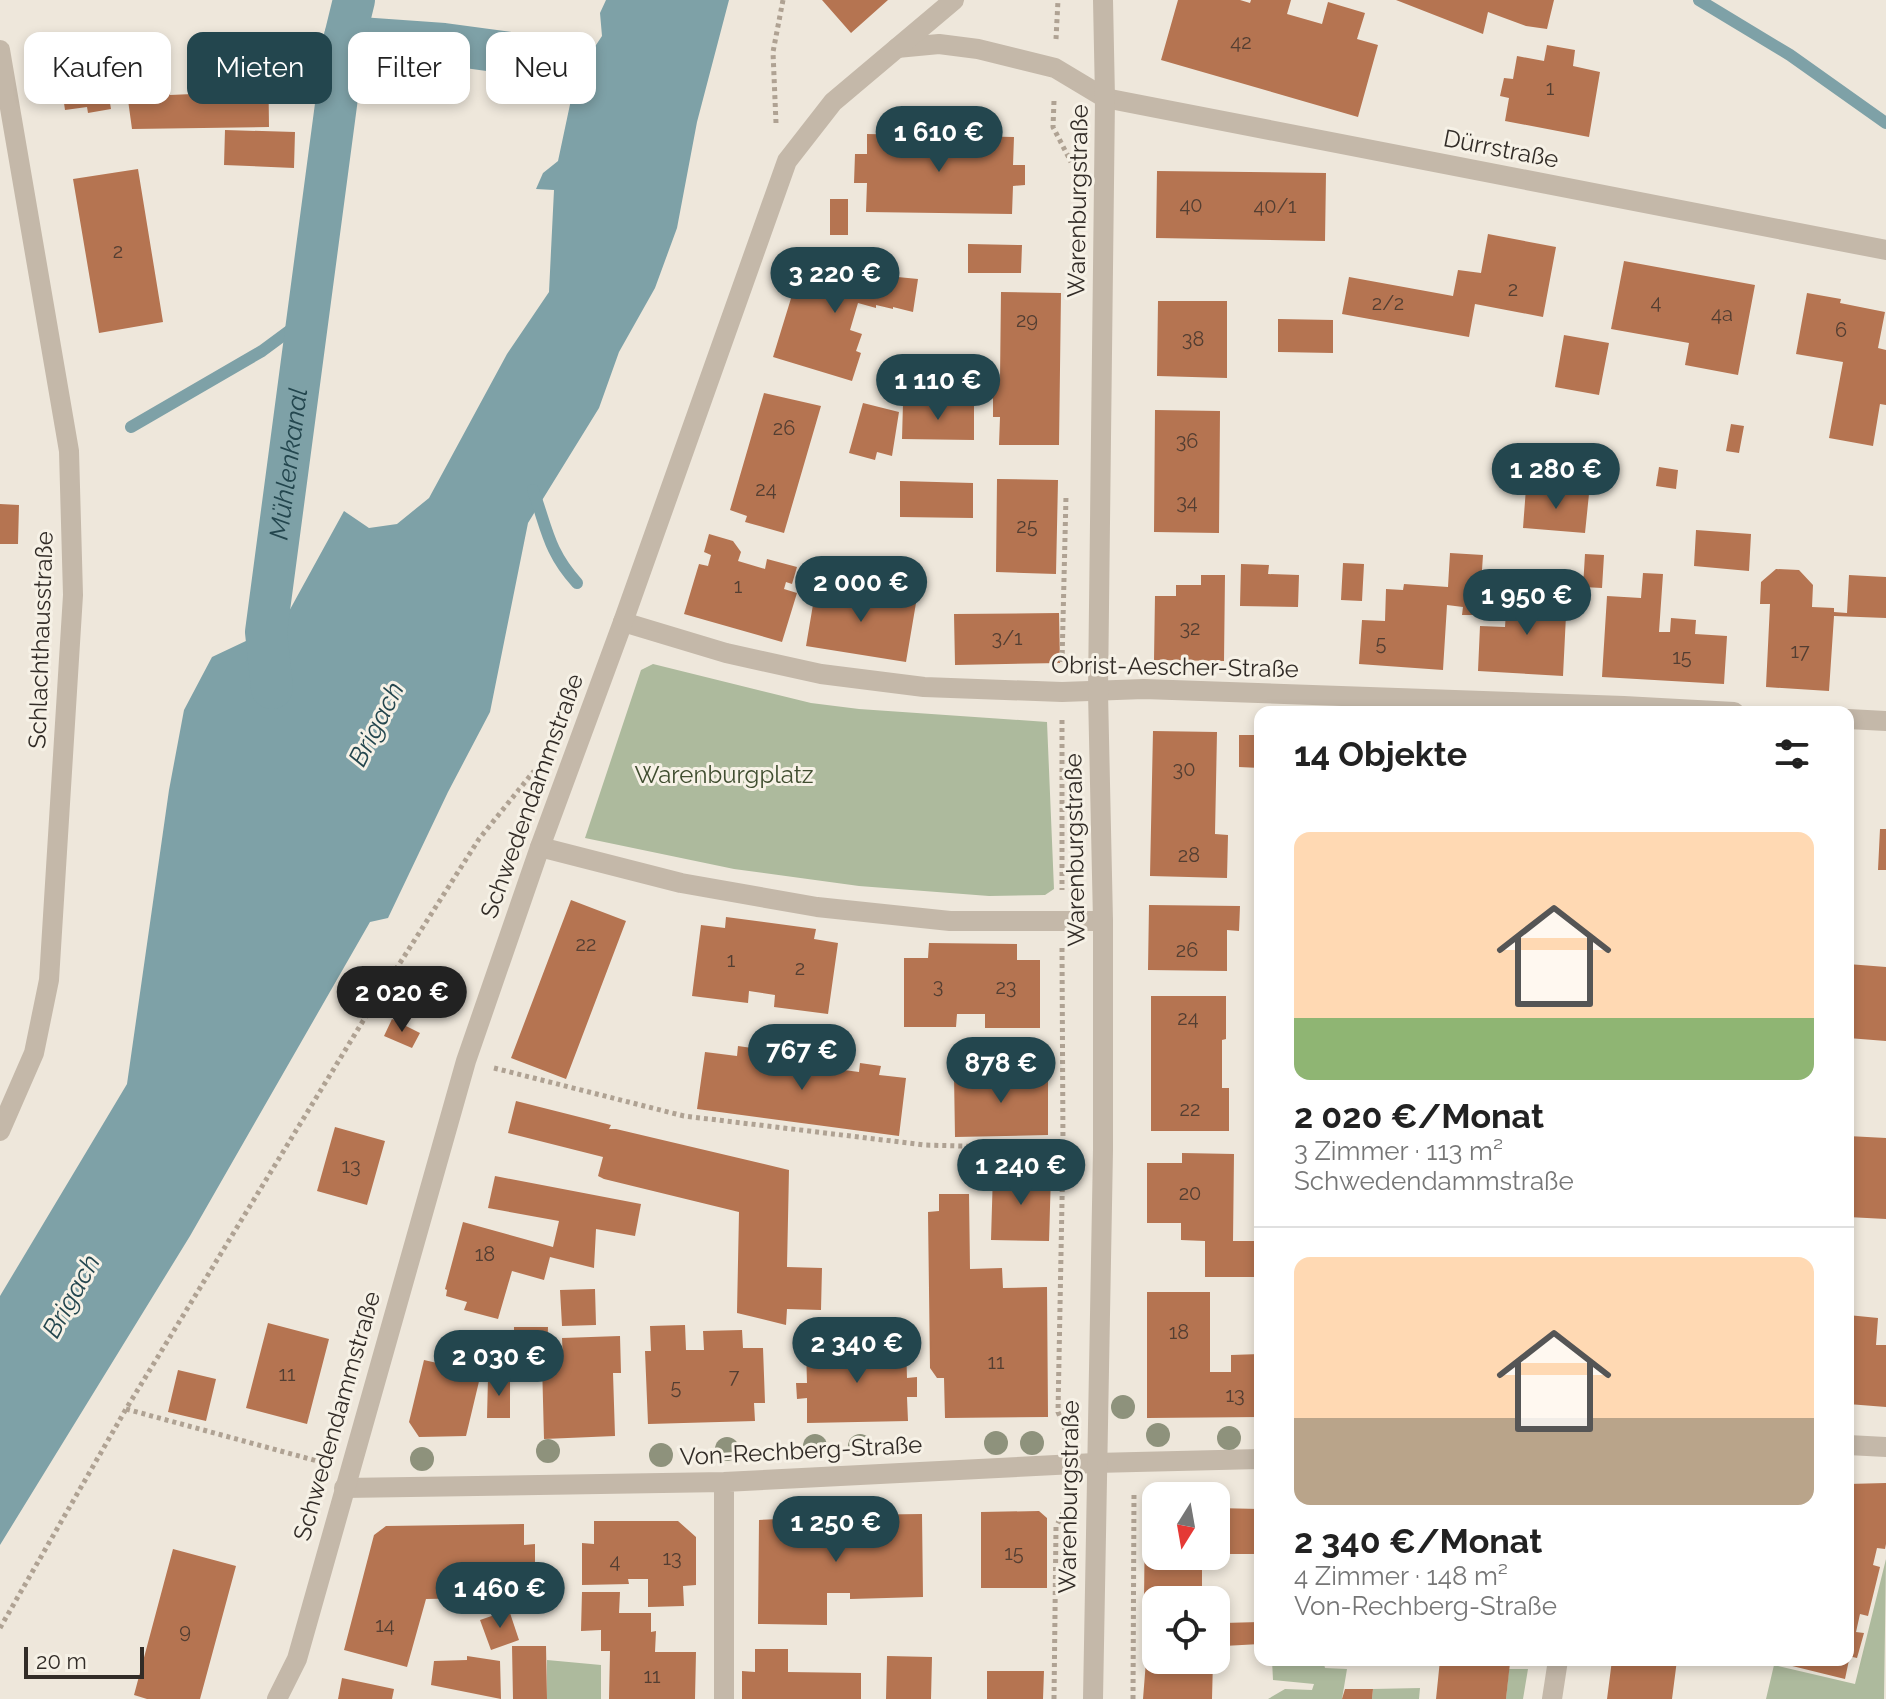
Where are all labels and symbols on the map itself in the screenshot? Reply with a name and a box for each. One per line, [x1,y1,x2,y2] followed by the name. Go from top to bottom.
[1230,30,1252,54] house number: 42
[1546,76,1555,100] house number: 1
[1061,104,1094,298] street label: Warenburgstraße
[865,106,1013,174] pin: 1 610 €
[1441,123,1561,174] street label: Dürrstraße
[1179,193,1203,217] house number: 40
[1253,194,1297,218] house number: 40/1
[113,239,123,263] house number: 2
[761,247,909,315] pin: 3 220 €
[1508,277,1518,301] house number: 2
[1651,290,1662,314] house number: 4
[1372,291,1404,315] house number: 2/2
[1711,302,1733,326] house number: 4a
[1016,308,1038,332] house number: 29
[1835,318,1847,342] house number: 6
[1182,327,1204,351] house number: 38
[864,354,1012,422] pin: 1 110 €
[263,386,313,541] water label: Mühlenkanal
[773,416,795,440] house number: 26
[1176,429,1198,453] house number: 36
[1482,443,1630,511] pin: 1 280 €
[755,477,777,501] house number: 24
[1176,490,1198,514] house number: 34
[1016,514,1038,538] house number: 25
[22,531,59,749] street label: Schlachthausstraße
[787,556,935,624] pin: 2 000 €
[1453,569,1601,637] pin: 1 950 €
[734,574,743,598] house number: 1
[1179,616,1201,640] house number: 32
[992,626,1023,650] house number: 3/1
[1376,631,1387,655] house number: 5
[1790,639,1810,663] house number: 17
[1672,645,1692,669] house number: 15
[1051,650,1299,683] street label: Obrist-Aescher-Straße
[474,670,589,922] street label: Schwedendammstraße
[342,677,410,771] water label: Brigach
[1058,753,1091,947] street label: Warenburgstraße
[1173,757,1195,781] house number: 30
[634,760,814,789] park label: Warenburgplatz
[1178,843,1200,867] house number: 28
[576,932,596,956] house number: 22
[1176,938,1198,962] house number: 26
[727,948,736,972] house number: 1
[795,956,805,980] house number: 2
[328,966,476,1034] pin: 2 020 €
[933,974,943,998] house number: 3
[995,975,1017,999] house number: 23
[1177,1006,1199,1030] house number: 24
[746,1024,858,1092] pin: 767 €
[945,1037,1057,1105] pin: 878 €
[1180,1097,1200,1121] house number: 22
[947,1139,1095,1207] pin: 1 240 €
[341,1154,361,1178] house number: 13
[1179,1181,1201,1205] house number: 20
[475,1242,495,1266] house number: 18
[36,1249,106,1343] water label: Brigach
[287,1288,386,1544] street label: Schwedendammstraße
[783,1317,931,1385] pin: 2 340 €
[1169,1320,1189,1344] house number: 18
[425,1330,573,1398] pin: 2 030 €
[987,1350,1005,1374] house number: 11
[278,1362,296,1386] house number: 11
[729,1364,740,1388] house number: 7
[671,1375,682,1399] house number: 5
[1225,1383,1245,1407] house number: 13
[1052,1400,1085,1594] street label: Warenburgstraße
[679,1430,923,1471] street label: Von-Rechberg-Straße
[1142,1482,1230,1570] north arrow
[762,1496,910,1564] pin: 1 250 €
[1004,1541,1024,1565] house number: 15
[662,1546,682,1570] house number: 13
[610,1549,621,1573] house number: 4
[426,1562,574,1630] pin: 1 460 €
[375,1613,395,1637] house number: 14
[179,1619,191,1643] house number: 9
[24,1643,144,1679] scale bar
[643,1664,661,1688] house number: 11

